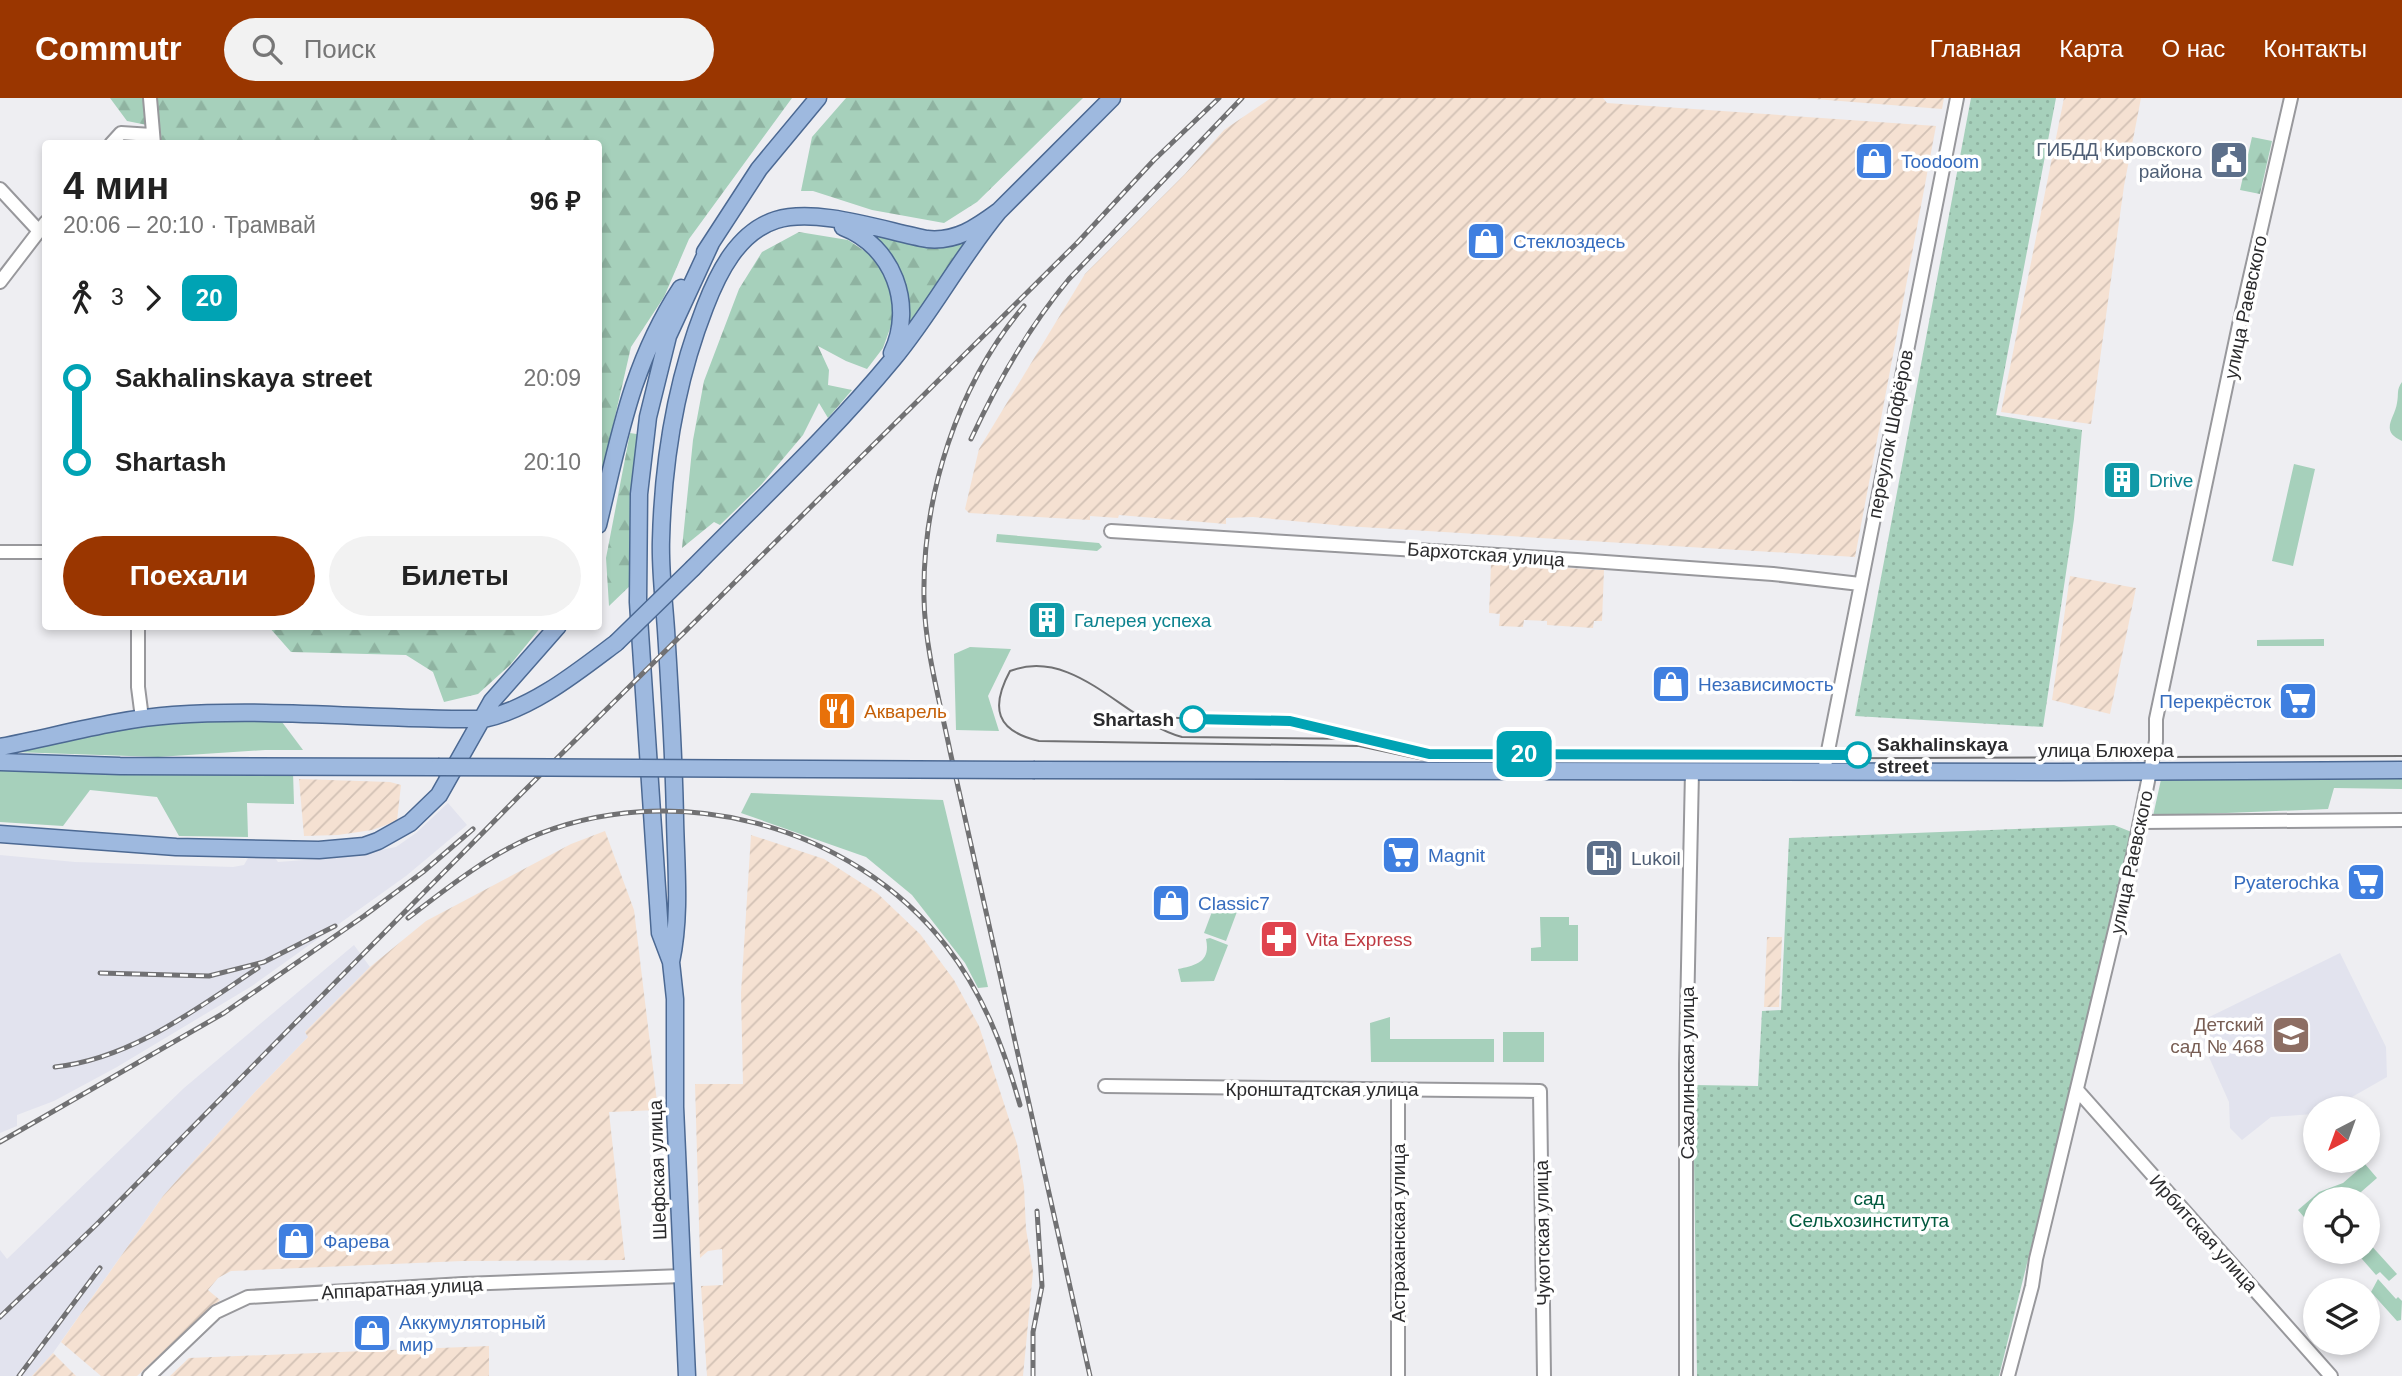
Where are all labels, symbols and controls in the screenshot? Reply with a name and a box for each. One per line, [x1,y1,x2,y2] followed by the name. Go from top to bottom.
[224,18,714,81] search box
[35,30,182,67] text: Commutr
[248,30,286,68] icon: search
[304,34,376,64] text: Поиск
[1930,35,2021,62] text: Главная
[2059,35,2123,62] text: Карта
[2161,35,2225,62] text: О нас
[2263,35,2367,62] text: Контакты
[2036,139,2202,182] place label: ГИБДД Кировского района
[2208,139,2250,181] public building icon: ГИБДД Кировского района
[1853,140,1895,182] shop icon: Toodoom
[1901,151,1979,172] place label: Toodoom
[63,165,169,207] text: 4 мин
[530,186,581,216] text: 96 ₽
[63,212,316,238] text: 20:06 – 20:10 · Трамвай
[1465,220,1507,262] shop icon: Стеклоздесь
[1513,231,1625,252] place label: Стеклоздесь
[2220,233,2271,381] street label: улица Раевского
[63,279,101,317] icon: walk
[134,279,172,317] icon: forward
[111,284,124,310] text: 3
[196,284,223,311] text: 20
[1864,348,1917,520] street label: переулок Шофёров
[115,363,372,393] text: Sakhalinskaya street
[523,365,581,391] text: 20:09
[115,447,226,477] text: Shartash
[523,449,581,475] text: 20:10
[2101,459,2143,501] building icon: Drive
[2149,470,2193,491] place label: Drive
[63,536,315,616] button: Поехали
[329,536,581,616] button: Билеты
[1406,539,1566,571] street label: Бархотская улица
[1026,599,1068,641] building icon: Галерея успеха
[1074,610,1212,631] place label: Галерея успеха
[1650,663,1692,705] shop icon: Независимость
[1698,674,1834,695] place label: Независимость
[2277,680,2319,722] supermarket icon: Перекрёсток
[816,690,858,732] restaurant icon: Акварель
[2159,691,2272,712] place label: Перекрёсток
[864,701,947,722] place label: Акварель
[1180,706,1206,732] marker: Shartash
[1093,709,1174,730] place label: Shartash
[1492,731,1556,777] line badge: 20
[1877,734,2008,777] place label: Sakhalinskaya street
[1511,740,1537,767] text: 20
[2038,740,2174,761] street label: улица Блюхера
[1845,742,1871,768] marker: Sakhalinskaya street
[2106,788,2157,936] street label: улица Раевского
[1380,834,1422,876] supermarket icon: Magnit
[1583,837,1625,879] fuel station icon: Lukoil
[1428,845,1486,866] place label: Magnit
[1631,848,1681,869] place label: Lukoil
[2345,861,2387,903] supermarket icon: Pyaterochka
[2233,872,2339,893] place label: Pyaterochka
[1150,882,1192,924] shop icon: Classic7
[1198,893,1270,914] place label: Classic7
[1258,918,1300,960] pharmacy icon: Vita Express
[1306,929,1412,950] place label: Vita Express
[1677,986,1698,1160] street label: Сахалинская улица
[2170,1014,2264,1057] place label: Детский сад № 468
[2270,1014,2312,1056] school or university icon: Детский сад № 468
[1225,1079,1419,1100] street label: Кронштадтская улица
[2303,1096,2380,1172] north arrow
[2303,1096,2380,1355] map controls
[645,1099,670,1240] street label: Шефская улица
[1388,1143,1409,1322] street label: Астраханская улица
[1531,1159,1554,1306] street label: Чукотская улица
[2145,1170,2262,1297] street label: Ирбитская улица
[2303,1187,2380,1264] button: locate
[1789,1188,1950,1231] park label: сад Сельхозинститута
[275,1220,317,1262] shop icon: Фарева
[323,1231,390,1252] place label: Фарева
[321,1274,484,1303] street label: Аппаратная улица
[2303,1278,2380,1355] button: layers
[351,1312,393,1354] shop icon: Аккумуляторный мир
[399,1312,546,1355] place label: Аккумуляторный мир

